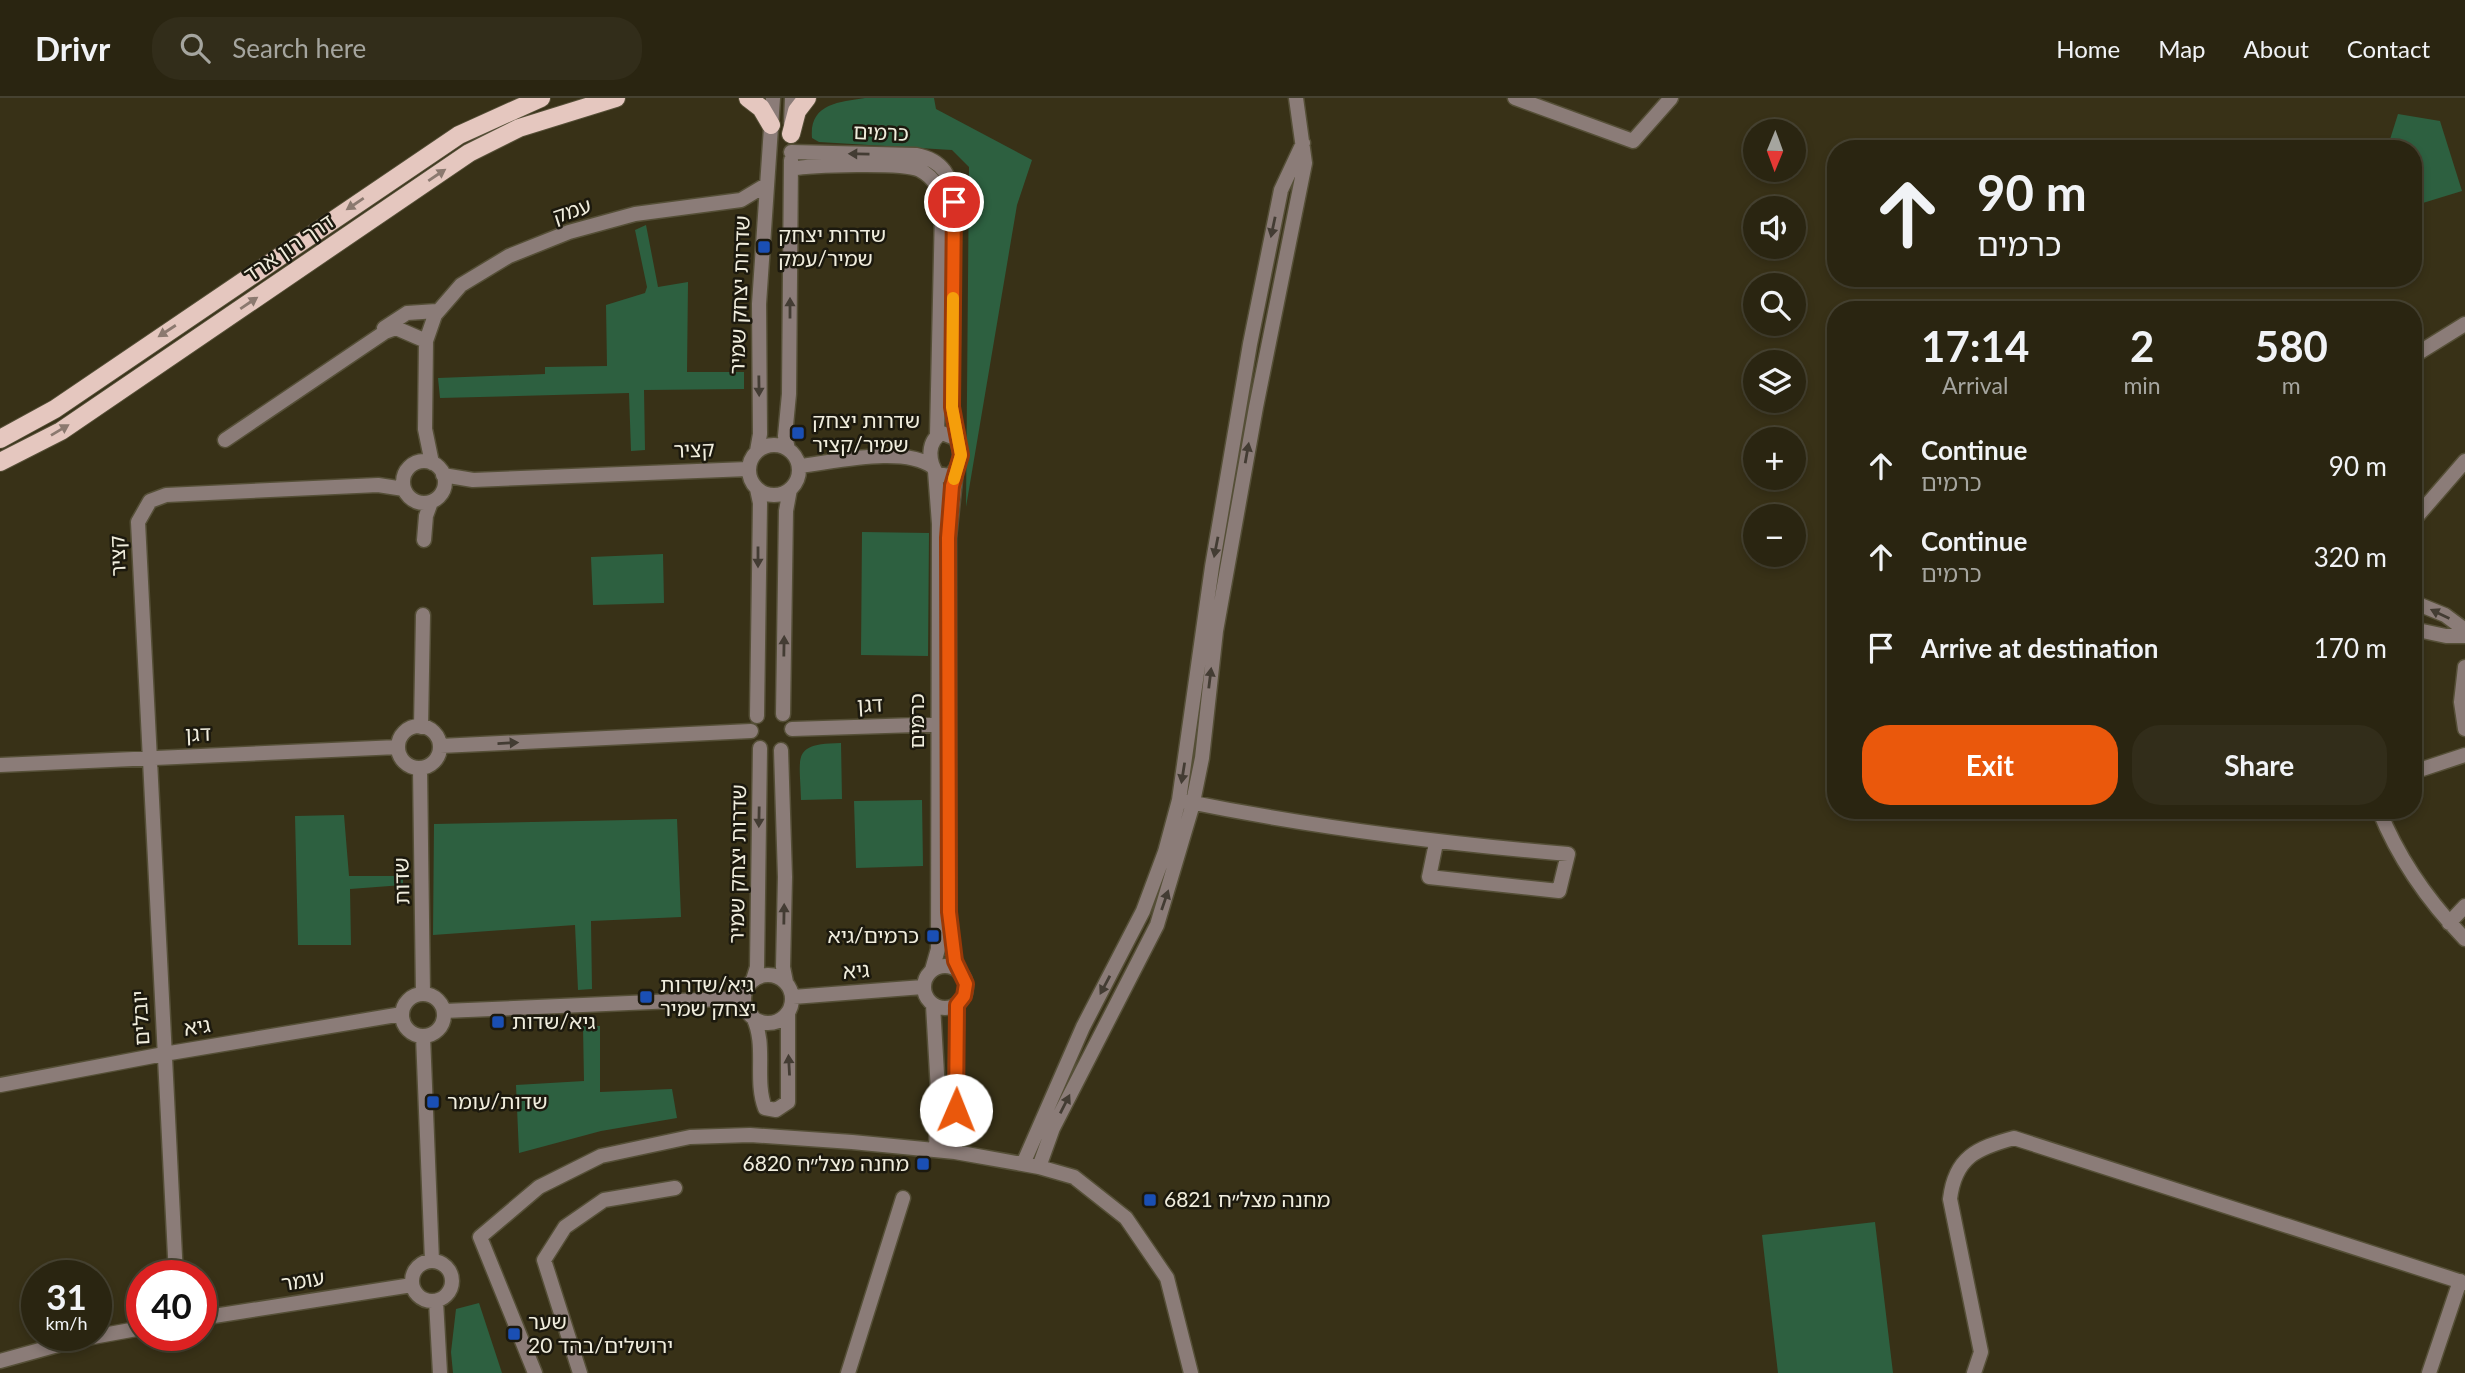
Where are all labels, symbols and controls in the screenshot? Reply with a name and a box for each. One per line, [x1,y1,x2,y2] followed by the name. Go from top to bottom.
[152,17,642,80] search box
[35,28,110,68] text: Drivr
[176,29,214,67] icon: search
[232,32,366,64] text: Search here
[2056,34,2120,63] text: Home
[2158,34,2206,63] text: Map
[2244,34,2309,63] text: About
[2347,34,2430,63] text: Contact
[853,118,909,145] street label: כרמים
[1743,119,1806,182] north arrow
[1743,119,1806,567] map controls
[848,148,870,159] one-way arrow
[1977,163,2087,221] text: 90 m
[428,168,446,182] one-way arrow
[1862,168,1953,259] icon: ahead
[924,172,984,232] pin
[935,183,973,221] icon: arrive
[549,192,594,228] street label: עמק
[1743,196,1806,259] button: sound
[346,197,364,211] one-way arrow
[238,207,338,286] street label: דרך רון ארד
[723,215,754,375] street label: שדרות יצחק שמיר
[1268,216,1279,238] one-way arrow
[778,221,886,270] place label: שדרות יצחק שמיר/עמק
[1977,224,2061,263] text: כרמים
[756,239,772,255] marker: שדרות יצחק שמיר/עמק
[1743,273,1806,336] button: search
[240,296,258,310] one-way arrow
[784,297,796,319] one-way arrow
[1921,321,2029,371] text: 17:14
[2130,321,2154,371] text: 2
[2255,321,2328,371] text: 580
[157,325,176,338] one-way arrow
[1743,350,1806,413] button: layers
[1942,371,2008,399] text: Arrival
[2123,371,2161,399] text: min
[2282,371,2301,399] text: m
[753,375,764,397] one-way arrow
[812,407,920,456] place label: שדרות יצחק שמיר/קציר
[51,424,70,436] one-way arrow
[790,425,806,441] marker: שדרות יצחק שמיר/קציר
[1743,427,1806,490] button: +
[1921,434,2027,466] text: Continue
[673,435,715,462] street label: קציר
[1242,442,1253,464] one-way arrow
[1862,447,1900,485] icon: ahead
[2329,450,2387,482] text: 90 m
[1921,468,1982,496] text: כרמים
[1743,504,1806,567] button: −
[1921,525,2027,557] text: Continue
[103,535,130,577] street label: קציר
[1210,536,1221,558] one-way arrow
[1862,538,1900,576] icon: ahead
[2314,541,2387,573] text: 320 m
[752,546,764,568] one-way arrow
[1921,559,1982,587] text: כרמים
[2430,608,2450,620] one-way arrow
[1862,629,1900,667] icon: arrive
[1921,632,2158,664] text: Arrive at destination
[2314,632,2387,664] text: 170 m
[779,634,790,656] one-way arrow
[1204,667,1215,689] one-way arrow
[856,690,884,717] street label: דגן
[903,693,928,749] street label: כרמים
[184,720,211,745] street label: דגן
[1862,725,2118,805] button: Exit
[2132,725,2387,805] button: Share
[498,737,520,748] one-way arrow
[1178,762,1189,784] one-way arrow
[723,784,750,944] street label: שדרות יצחק שמיר
[753,806,765,828] one-way arrow
[388,857,413,905] street label: שדות
[1160,890,1171,911] one-way arrow
[779,902,790,924] one-way arrow
[827,922,919,947] place label: כרמים/גיא
[925,928,941,944] marker: כרמים/גיא
[842,956,870,983] street label: גיא
[660,971,756,1020] place label: גיא/שדרות יצחק שמיר
[1100,975,1111,995] one-way arrow
[638,989,654,1005] marker: גיא/שדרות יצחק שמיר
[126,990,153,1046] street label: יובלים
[512,1008,596,1033] place label: גיא/שדות
[182,1011,212,1040] street label: גיא
[490,1014,506,1030] marker: גיא/שדות
[784,1054,795,1076] one-way arrow
[919,1073,993,1147] position arrow
[447,1088,548,1113] place label: שדות/עומר
[425,1094,441,1110] marker: שדות/עומר
[1059,1094,1070,1114] one-way arrow
[743,1150,909,1175] place label: מחנה מצל״ח 6820
[915,1156,931,1172] marker: מחנה מצל״ח 6820
[1164,1186,1331,1211] place label: מחנה מצל״ח 6821
[1142,1192,1158,1208] marker: מחנה מצל״ח 6821
[126,1260,217,1351] speed limit sign: 40
[279,1264,326,1295] street label: עומר
[46,1275,87,1317] text: 31
[528,1308,673,1357] place label: שער ירושלים/בהד 20
[45,1312,88,1334] text: km/h
[506,1326,522,1342] marker: שער ירושלים/בהד 20

